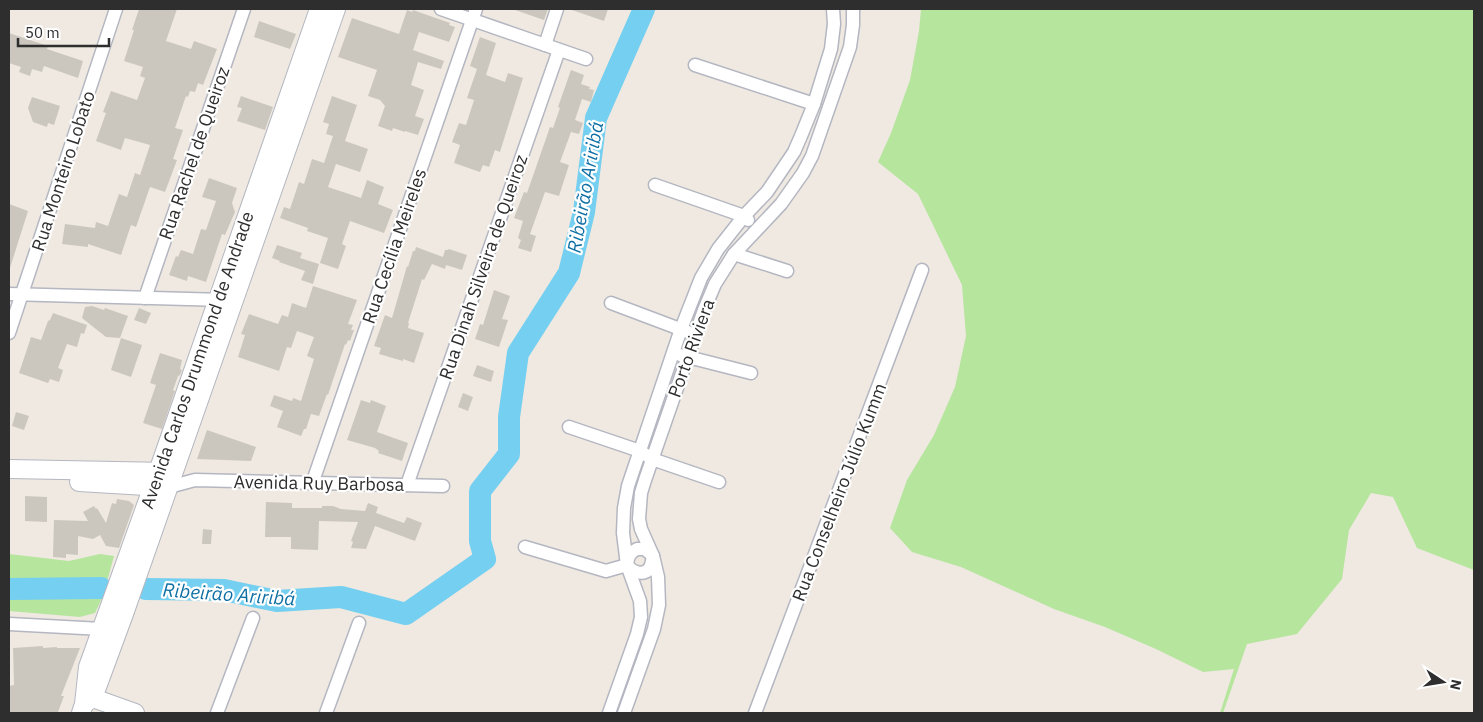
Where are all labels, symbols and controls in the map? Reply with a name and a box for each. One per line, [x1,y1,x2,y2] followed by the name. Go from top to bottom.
[18,15,109,47] scale bar
[25,23,60,42] text: 50 m
[154,63,234,243] street label: Rua Rachel de Queiroz
[26,88,100,254] street label: Rua Monteiro Lobato
[562,119,608,255] water label: Ribeirão Ariribá
[434,151,532,383] street label: Rua Dinah Silveira de Queiroz
[357,165,431,327] street label: Rua Cecília Meireles
[135,208,259,512] street label: Avenida Carlos Drummond de Andrade
[663,295,720,400] street label: Porto Riviera
[787,380,891,604] street label: Rua Conselheiro Júlio Kumm
[233,470,405,496] street label: Avenida Ruy Barbosa
[162,577,296,611] water label: Ribeirão Ariribá
[1418,657,1468,707] north arrow
[1446,678,1466,692] text: N

